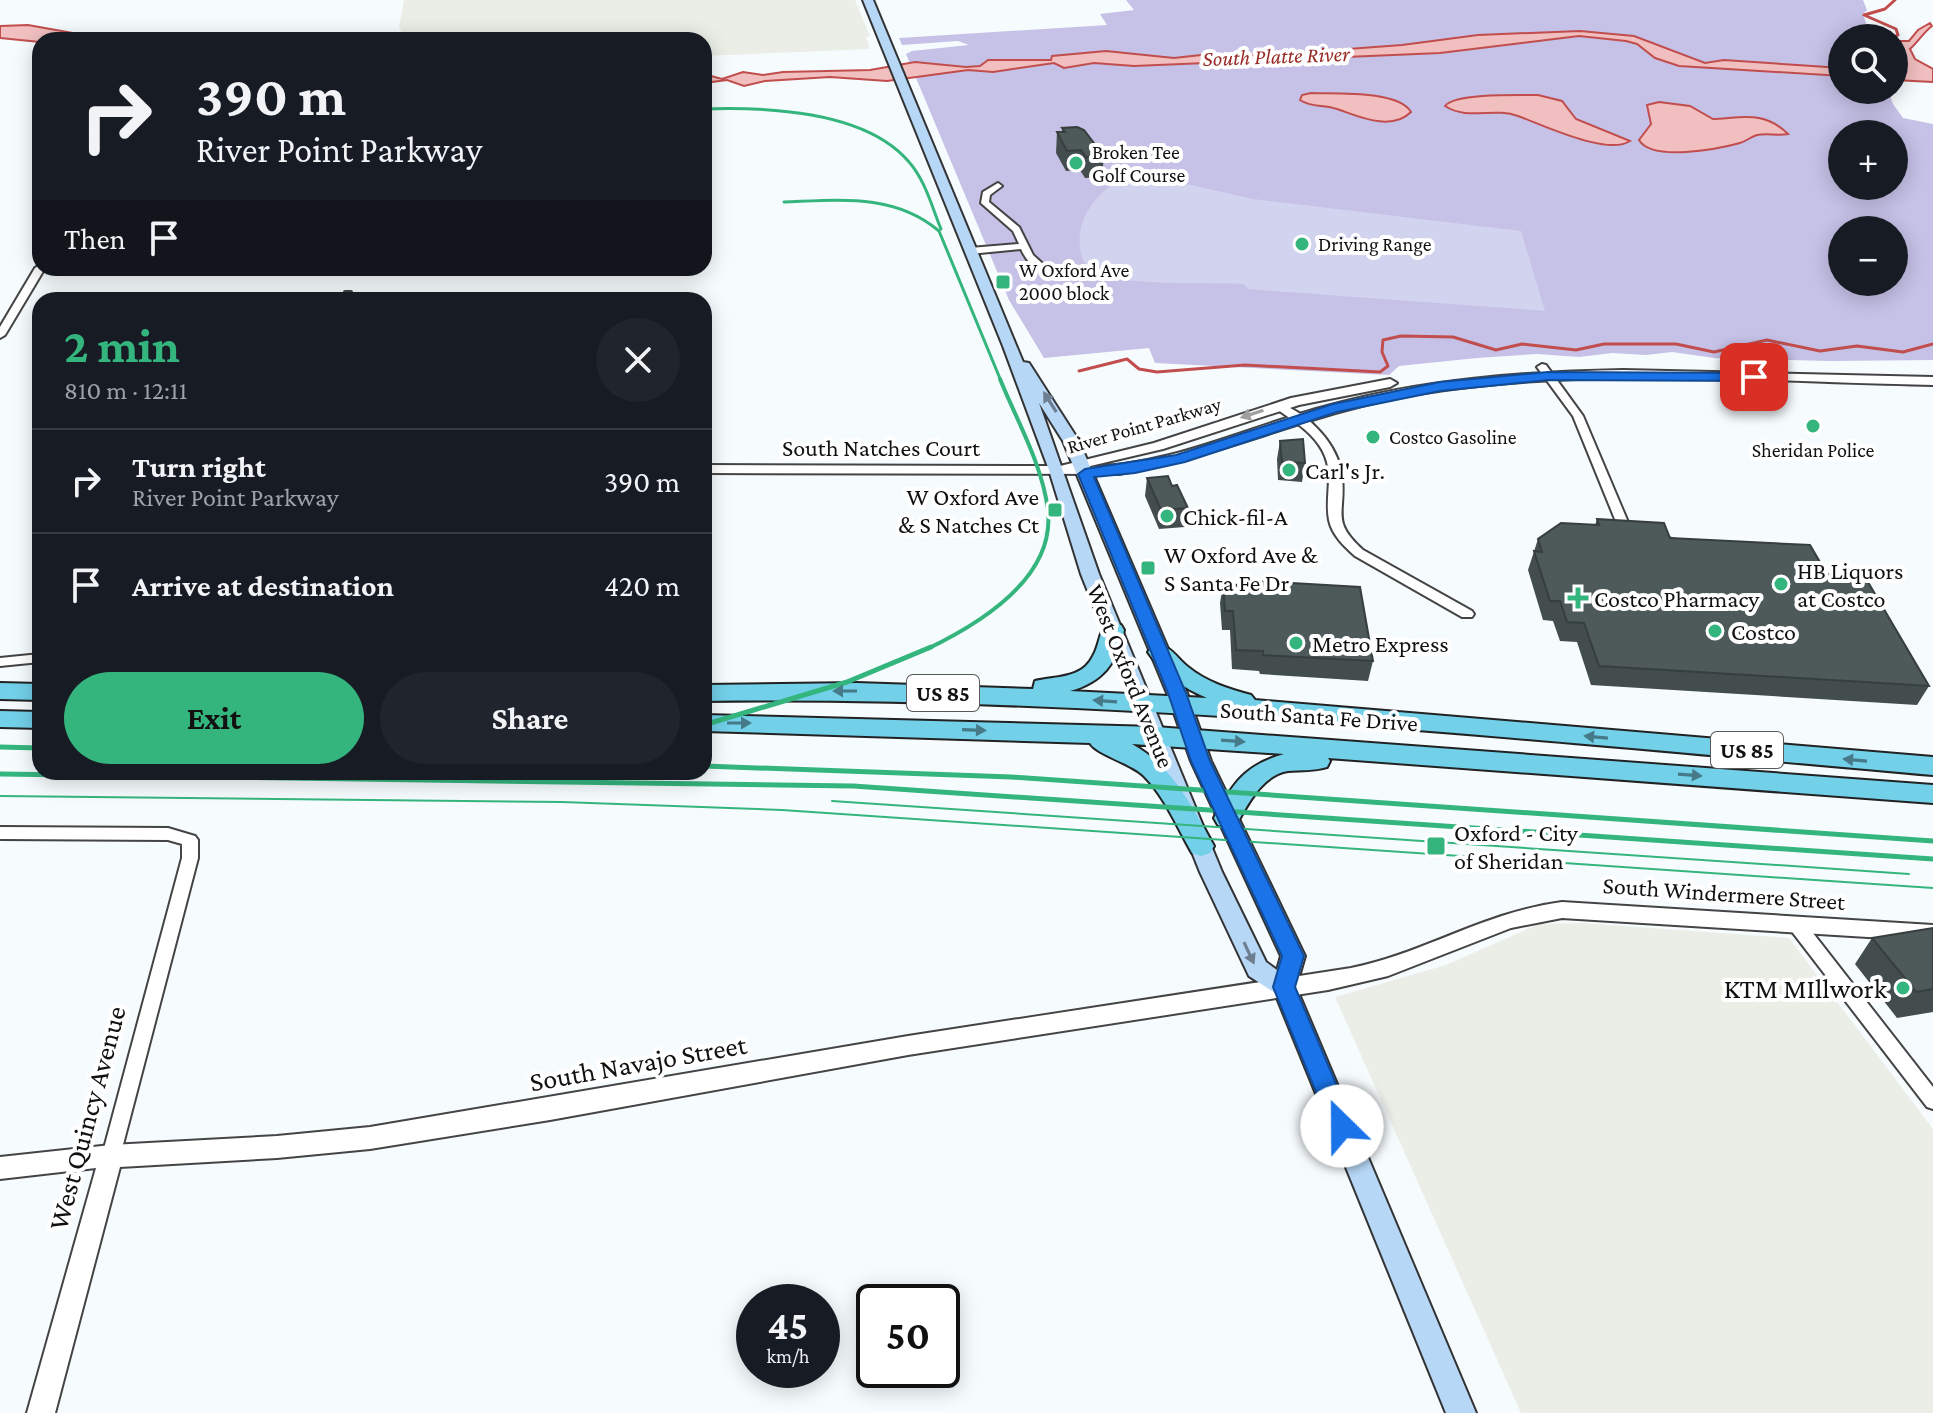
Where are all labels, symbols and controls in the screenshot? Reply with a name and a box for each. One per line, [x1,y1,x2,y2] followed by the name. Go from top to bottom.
[1828,24,1908,296] map controls
[1828,24,1908,104] button: search
[1202,41,1351,71] water label: South Platte River
[64,64,168,168] icon: right
[196,65,346,127] text: 390 m
[1828,120,1908,200] button: +
[196,130,482,170] text: River Point Parkway
[1092,141,1186,186] place label: Broken Tee Golf Course
[1067,154,1085,172] marker: Broken Tee Golf Course
[142,216,186,260] icon: arrive
[1828,216,1908,296] button: −
[64,222,126,255] text: Then
[1318,233,1432,256] place label: Driving Range
[1293,235,1311,253] marker: Driving Range
[1019,259,1130,304] place label: W Oxford Ave 2000 block
[994,273,1012,291] marker: W Oxford Ave 2000 block
[596,318,680,402] button: close
[64,319,180,372] text: 2 min
[1720,343,1788,411] pin
[1732,355,1776,399] icon: arrive
[64,376,187,405] text: 810 m · 12:11
[1042,391,1057,412] one-way arrow
[1065,392,1225,458] street label: River Point Parkway
[1240,408,1264,421] one-way arrow
[1804,417,1822,435] marker: Sheridan Police
[1389,426,1517,448] place label: Costco Gasoline
[1364,428,1382,446] marker: Costco Gasoline
[782,434,981,461] street label: South Natches Court
[1752,439,1874,461] place label: Sheridan Police
[132,450,266,483] text: Turn right
[1305,457,1385,484] place label: Carl's Jr.
[64,459,108,503] icon: right
[1280,461,1298,479] marker: Carl's Jr.
[604,465,680,498] text: 390 m
[132,483,339,512] text: River Point Parkway
[898,483,1040,538] place label: W Oxford Ave & S Natches Ct
[1046,501,1064,519] marker: W Oxford Ave & S Natches Ct
[1183,503,1288,530] place label: Chick-fil-A
[1158,507,1176,525] marker: Chick-fil-A
[1164,541,1318,596] place label: W Oxford Ave & S Santa Fe Dr
[1797,557,1903,612] place label: HB Liquors at Costco
[1139,559,1157,577] marker: W Oxford Ave & S Santa Fe Dr
[64,563,108,607] icon: arrive
[132,569,394,602] text: Arrive at destination
[604,569,680,602] text: 420 m
[1772,575,1790,593] marker: HB Liquors at Costco
[1082,580,1180,772] street label: West Oxford Avenue
[1594,585,1760,612] place label: Costco Pharmacy
[1569,589,1587,607] marker: Costco Pharmacy
[1731,618,1796,645] place label: Costco
[1706,622,1724,640] marker: Costco
[1312,630,1449,657] place label: Metro Express
[1287,634,1305,652] marker: Metro Express
[64,672,364,764] button: Exit
[380,672,680,764] button: Share
[907,675,979,711] road number: US 85
[832,685,857,697] one-way arrow
[1092,694,1117,707] one-way arrow
[1219,696,1419,736] street label: South Santa Fe Drive
[727,717,752,729] one-way arrow
[962,724,987,737] one-way arrow
[1583,730,1608,743] one-way arrow
[1711,732,1783,768] road number: US 85
[1221,735,1246,748] one-way arrow
[1842,753,1867,766] one-way arrow
[1678,769,1703,782] one-way arrow
[1454,819,1579,874] place label: Oxford - City of Sheridan
[1425,835,1447,857] marker: Oxford - City of Sheridan
[1602,871,1847,915] street label: South Windermere Street
[1243,941,1256,965] one-way arrow
[1724,973,1888,1004] place label: KTM MIllwork
[1894,979,1912,997] marker: KTM MIllwork
[42,1003,132,1233] street label: West Quincy Avenue
[527,1029,750,1097] street label: South Navajo Street
[1300,1084,1384,1168] position arrow
[856,1284,960,1388] speed limit sign: 50
[768,1303,808,1348] text: 45
[766,1345,810,1367] text: km/h

